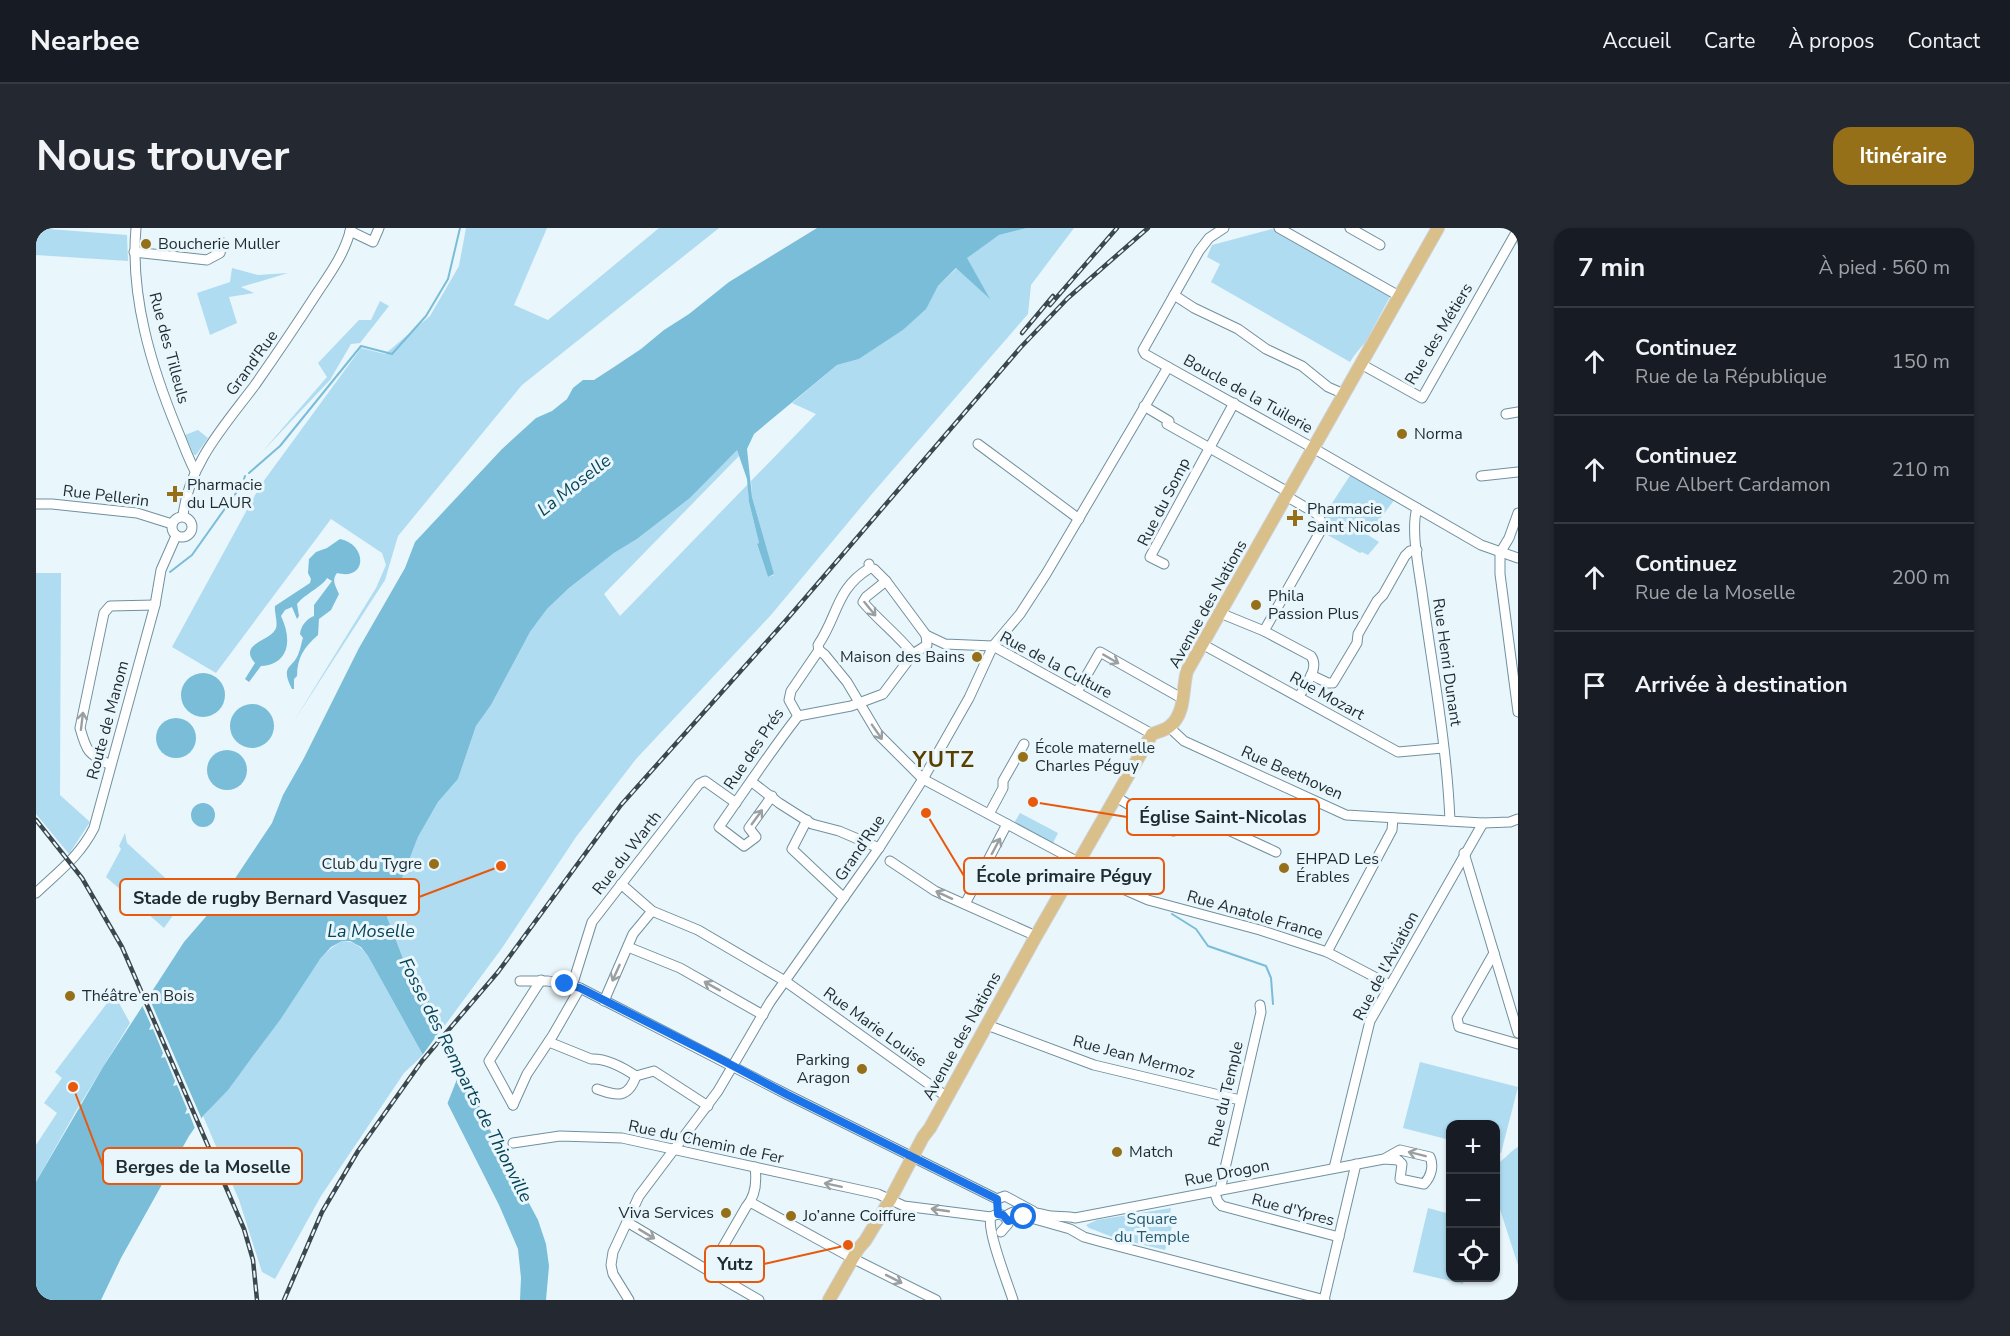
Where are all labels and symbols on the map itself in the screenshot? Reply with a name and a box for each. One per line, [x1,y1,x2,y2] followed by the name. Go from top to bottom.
[158,233,280,255] place label: Boucherie Muller
[139,237,153,251] marker: Boucherie Muller
[1400,279,1478,389] street label: Rue des Métiers
[144,290,194,406] street label: Rue des Tilleuls
[221,326,283,400] street label: Grand'Rue
[1179,349,1317,439] street label: Boucle de la Tuilerie
[1414,423,1463,445] place label: Norma
[1395,427,1409,441] marker: Norma
[532,448,616,521] water label: La Moselle
[1132,454,1196,550] street label: Rue du Somp
[187,474,262,514] place label: Pharmacie du LAUR
[61,480,151,512] street label: Rue Pellerin
[168,487,182,501] marker: Pharmacie du LAUR
[1307,498,1400,538] place label: Pharmacie Saint Nicolas
[1288,511,1302,525] marker: Pharmacie Saint Nicolas
[1164,536,1252,672] street label: Avenue des Nations
[1268,585,1359,625] place label: Phila Passion Plus
[1427,597,1467,728] street label: Rue Henri Dunant
[1249,598,1263,612] marker: Phila Passion Plus
[862,600,876,616] one-way arrow
[996,626,1116,704] street label: Rue de la Culture
[840,646,965,668] place label: Maison des Bains
[970,650,984,664] marker: Maison des Bains
[1102,653,1119,665] one-way arrow
[82,658,134,782] street label: Route de Manom
[1286,666,1369,726] street label: Rue Mozart
[719,704,789,794] street label: Rue des Prés
[77,712,88,731] one-way arrow
[871,723,883,739] one-way arrow
[1035,737,1155,777] place label: École maternelle Charles Péguy
[1238,741,1346,805] street label: Rue Beethoven
[912,745,975,775] district label: YUTZ
[1016,750,1030,764] marker: École maternelle Charles Péguy
[1127,799,1319,835] callout: Église Saint-Nicolas
[1139,805,1307,829] text: Église Saint-Nicolas
[587,807,667,899] street label: Rue du Warth
[751,810,763,826] one-way arrow
[830,810,890,886] street label: Grand'Rue
[991,837,1002,855] one-way arrow
[1296,848,1379,888] place label: EHPAD Les Érables
[321,853,422,875] place label: Club du Tygre
[427,857,441,871] marker: Club du Tygre
[964,858,1164,894] callout: École primaire Péguy
[1277,861,1291,875] marker: EHPAD Les Érables
[976,864,1152,888] text: École primaire Péguy
[120,879,419,915] callout: Stade de rugby Bernard Vasquez
[1184,885,1326,945] street label: Rue Anatole France
[133,886,407,910] text: Stade de rugby Bernard Vasquez
[936,889,954,901] one-way arrow
[1348,907,1424,1025] street label: Rue de l'Aviation
[327,919,415,943] water label: La Moselle
[394,954,538,1207] water label: Fosse des Remparts de Thionville
[610,964,622,982] one-way arrow
[918,968,1006,1104] street label: Avenue des Nations
[551,970,577,996] route end
[704,980,721,992] one-way arrow
[819,982,931,1072] street label: Rue Marie Louise
[82,985,194,1007] place label: Théâtre en Bois
[63,989,77,1003] marker: Théâtre en Bois
[1071,1030,1197,1084] street label: Rue Jean Mermoz
[1203,1039,1249,1149] street label: Rue du Temple
[796,1049,850,1089] place label: Parking Aragon
[855,1062,869,1076] marker: Parking Aragon
[626,1115,786,1169] street label: Rue du Chemin de Fer
[1129,1141,1173,1163] place label: Match
[1110,1145,1124,1159] marker: Match
[1408,1147,1427,1159] one-way arrow
[103,1148,302,1184] callout: Berges de la Moselle
[1183,1154,1271,1192] street label: Rue Drogon
[116,1155,291,1179] text: Berges de la Moselle
[824,1178,843,1190] one-way arrow
[1249,1188,1337,1232] street label: Rue d'Ypres
[618,1202,714,1224] place label: Viva Services
[1010,1203,1036,1229] route start
[802,1205,916,1227] place label: Jo’anne Coiffure
[931,1205,950,1216] one-way arrow
[719,1206,733,1220] marker: Viva Services
[1114,1208,1190,1248] park label: Square du Temple
[784,1209,798,1223] marker: Jo’anne Coiffure
[638,1228,655,1240] one-way arrow
[705,1246,764,1282] callout: Yutz
[716,1252,753,1276] text: Yutz
[885,1273,902,1285] one-way arrow

